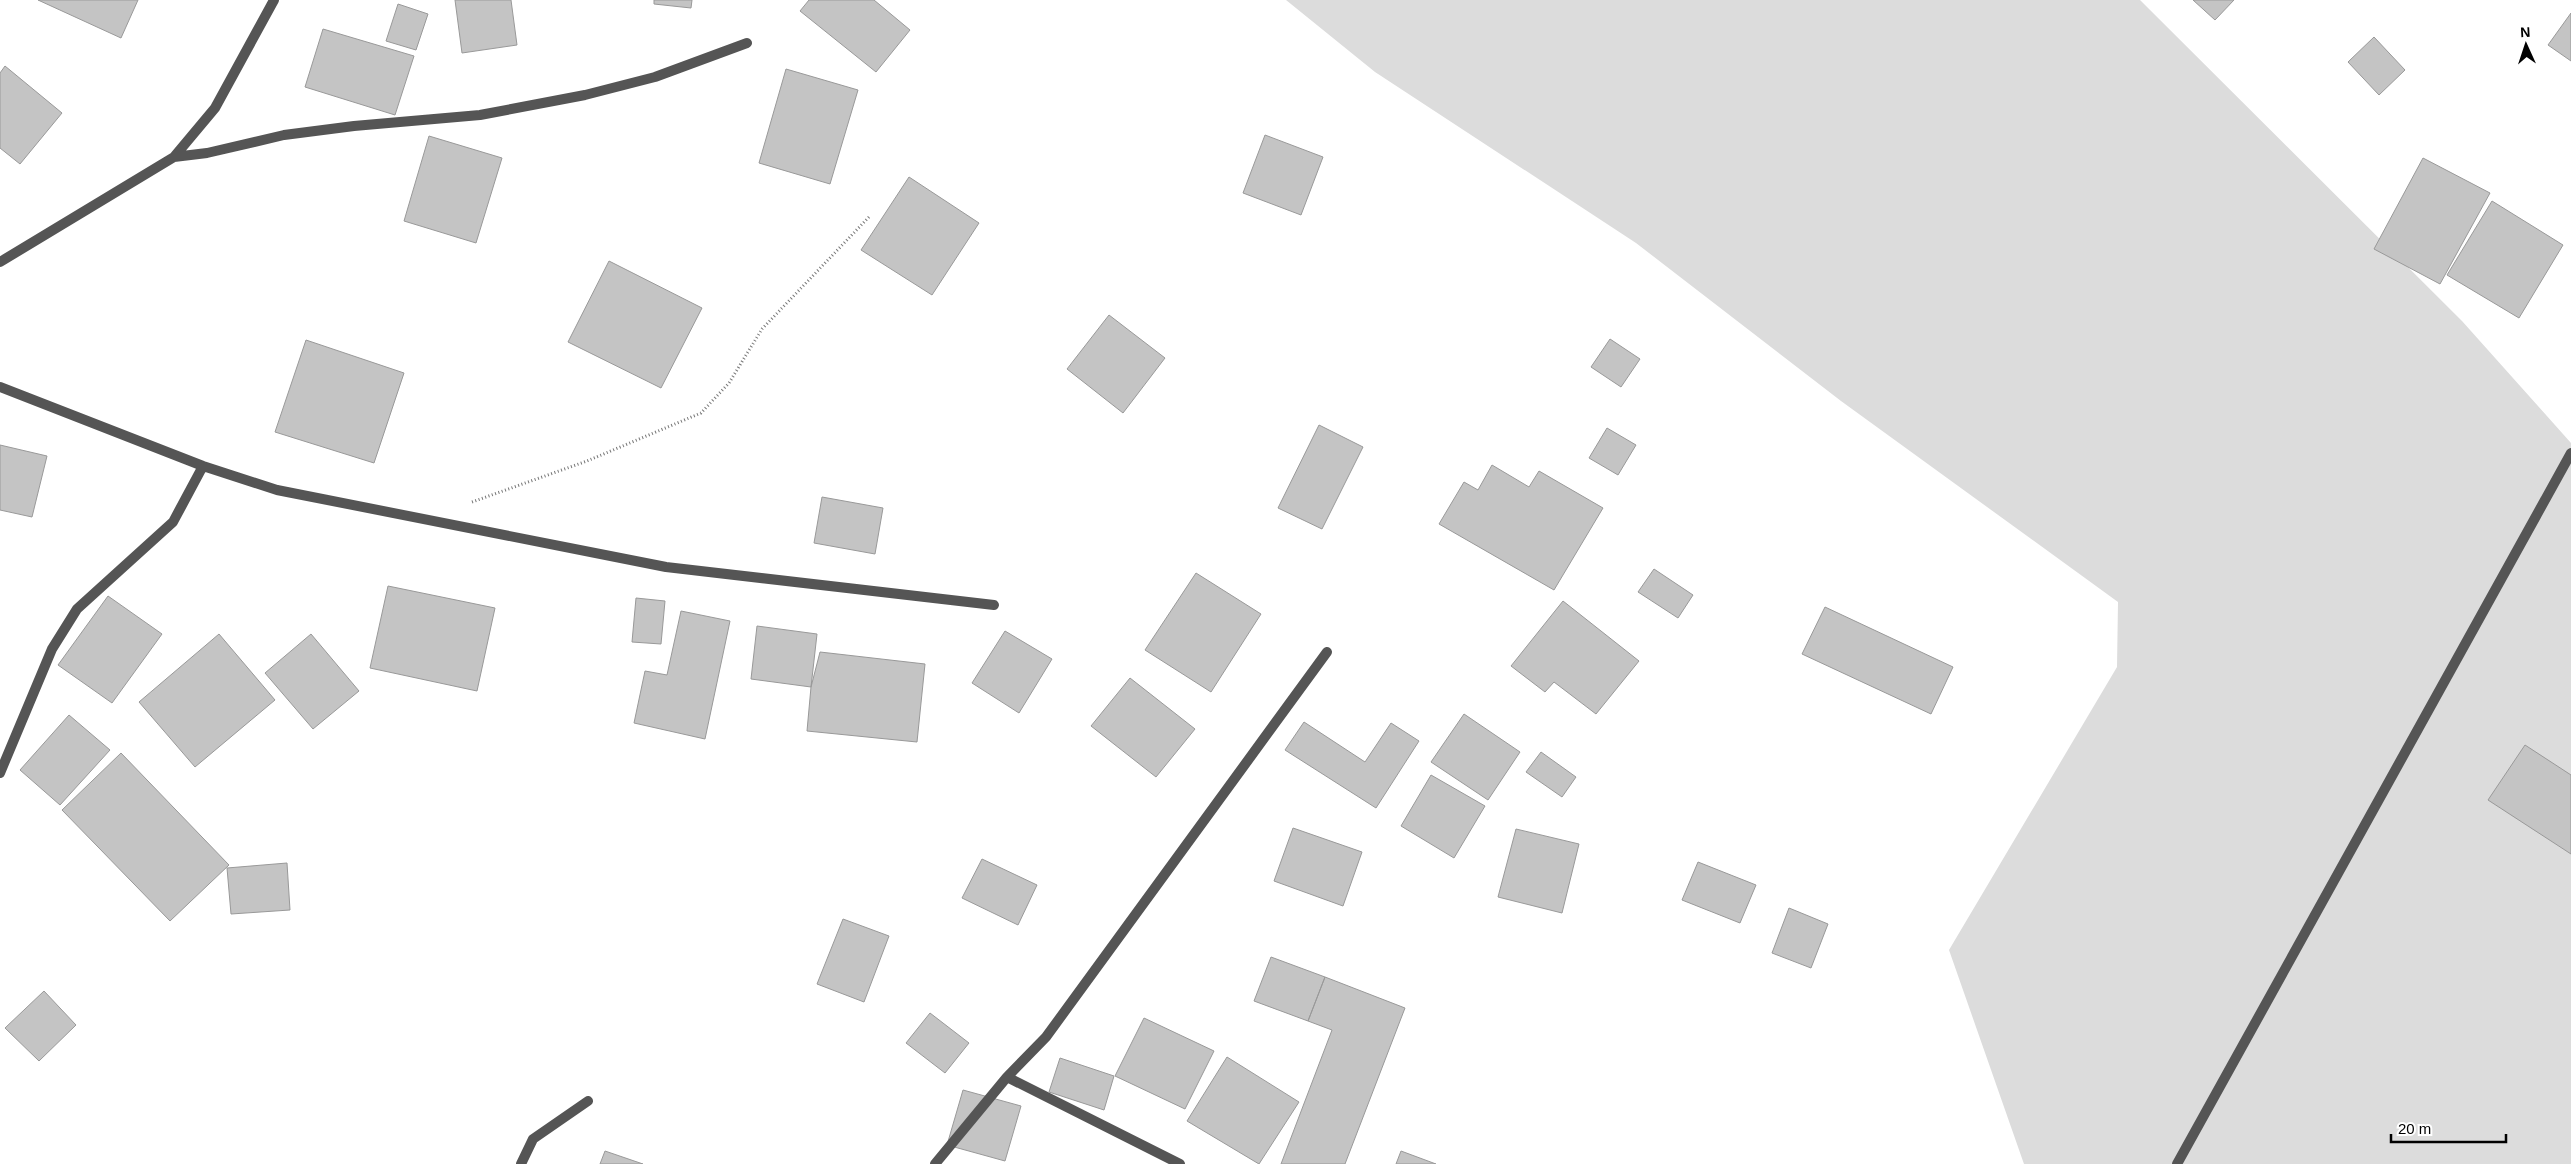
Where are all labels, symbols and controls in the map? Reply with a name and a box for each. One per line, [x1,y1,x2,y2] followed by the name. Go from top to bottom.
[2501,20,2551,70] north arrow
[2520,24,2531,40] text: N
[2391,1112,2506,1144] scale bar
[2398,1120,2431,1137] text: 20 m

